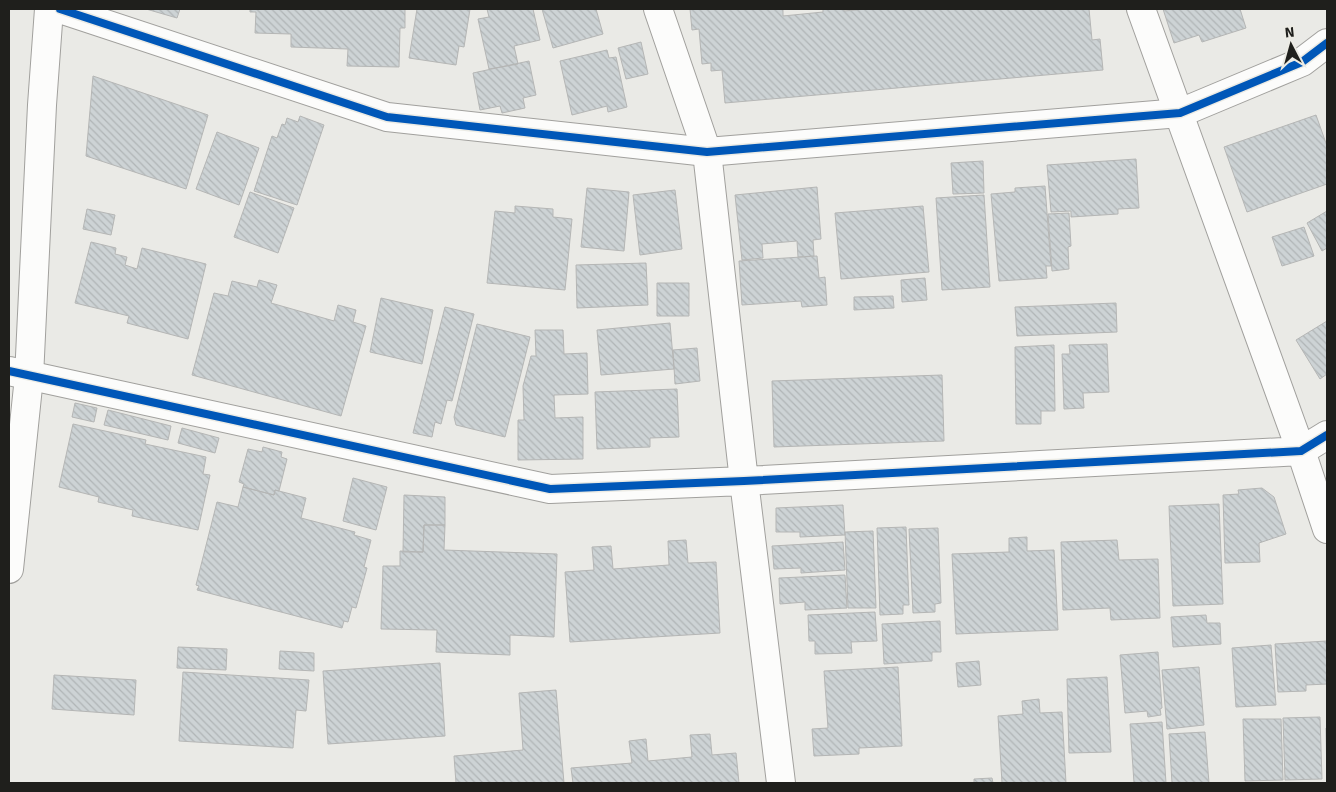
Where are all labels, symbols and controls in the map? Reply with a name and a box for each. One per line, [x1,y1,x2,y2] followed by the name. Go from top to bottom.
[1266,20,1316,70] north arrow
[1284,24,1295,42] text: N

